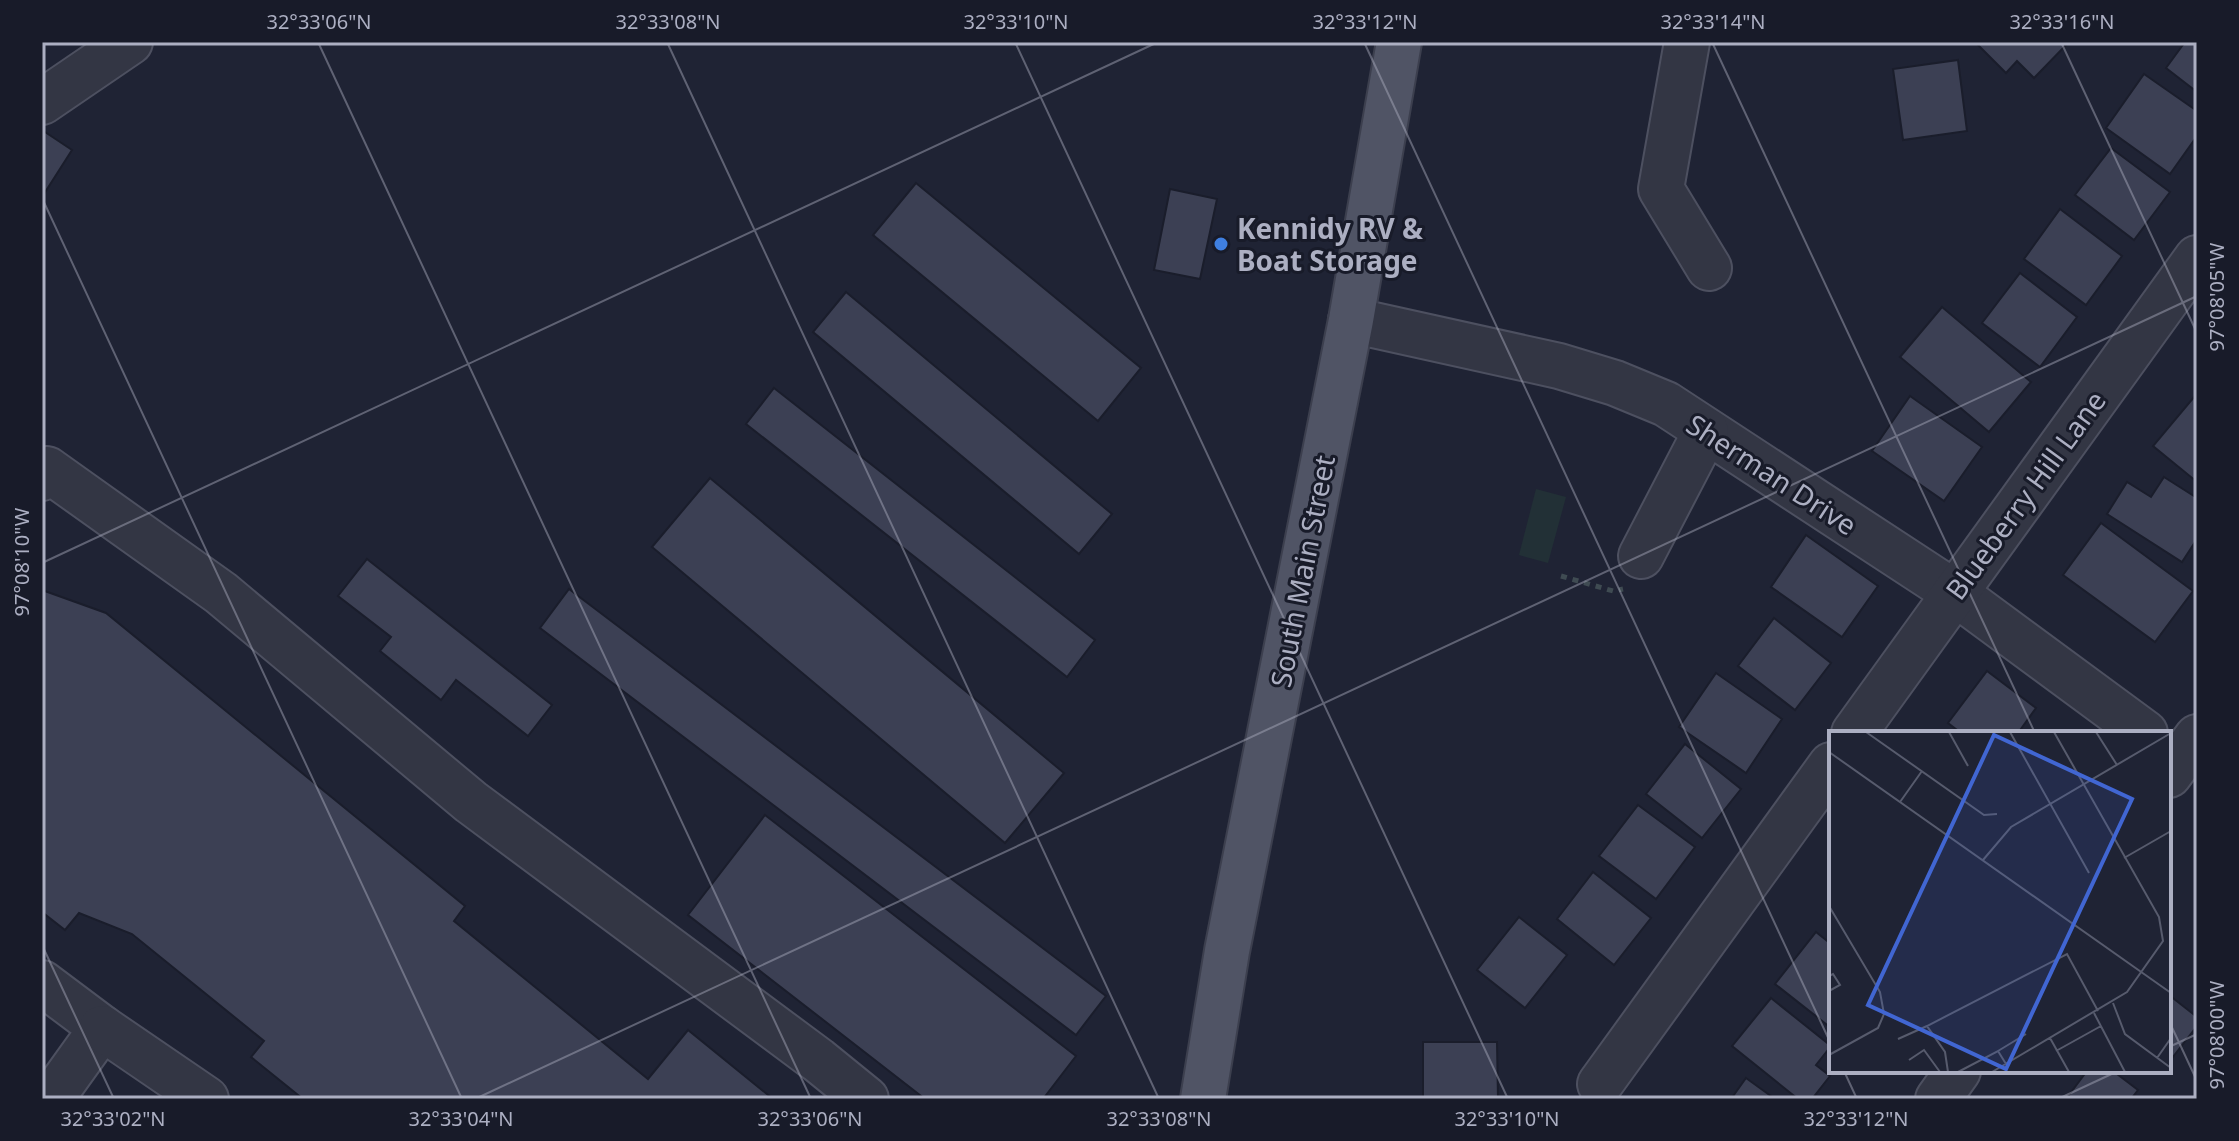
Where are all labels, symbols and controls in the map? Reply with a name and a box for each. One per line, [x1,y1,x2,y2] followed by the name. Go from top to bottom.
[266,8,372,35] text: 32°33'06"N
[615,8,721,35] text: 32°33'08"N
[963,8,1069,35] text: 32°33'10"N
[1312,8,1418,35] text: 32°33'12"N
[1660,8,1766,35] text: 32°33'14"N
[2009,8,2115,35] text: 32°33'16"N
[1237,209,1423,279] place label: Kennidy RV & Boat Storage
[1212,235,1230,253] marker: Kennidy RV & Boat Storage
[2203,242,2230,351] text: 97°08'05"W
[1936,383,2114,607] street label: Blueberry Hill Lane
[1680,405,1864,543] street label: Sherman Drive
[1261,452,1343,690] street label: South Main Street
[8,507,35,616] text: 97°08'10"W
[1829,731,2171,1073] inset map
[2203,980,2230,1089] text: 97°08'00"W
[60,1105,166,1132] text: 32°33'02"N
[408,1105,514,1132] text: 32°33'04"N
[757,1105,863,1132] text: 32°33'06"N
[1106,1105,1212,1132] text: 32°33'08"N
[1454,1105,1560,1132] text: 32°33'10"N
[1803,1105,1909,1132] text: 32°33'12"N

